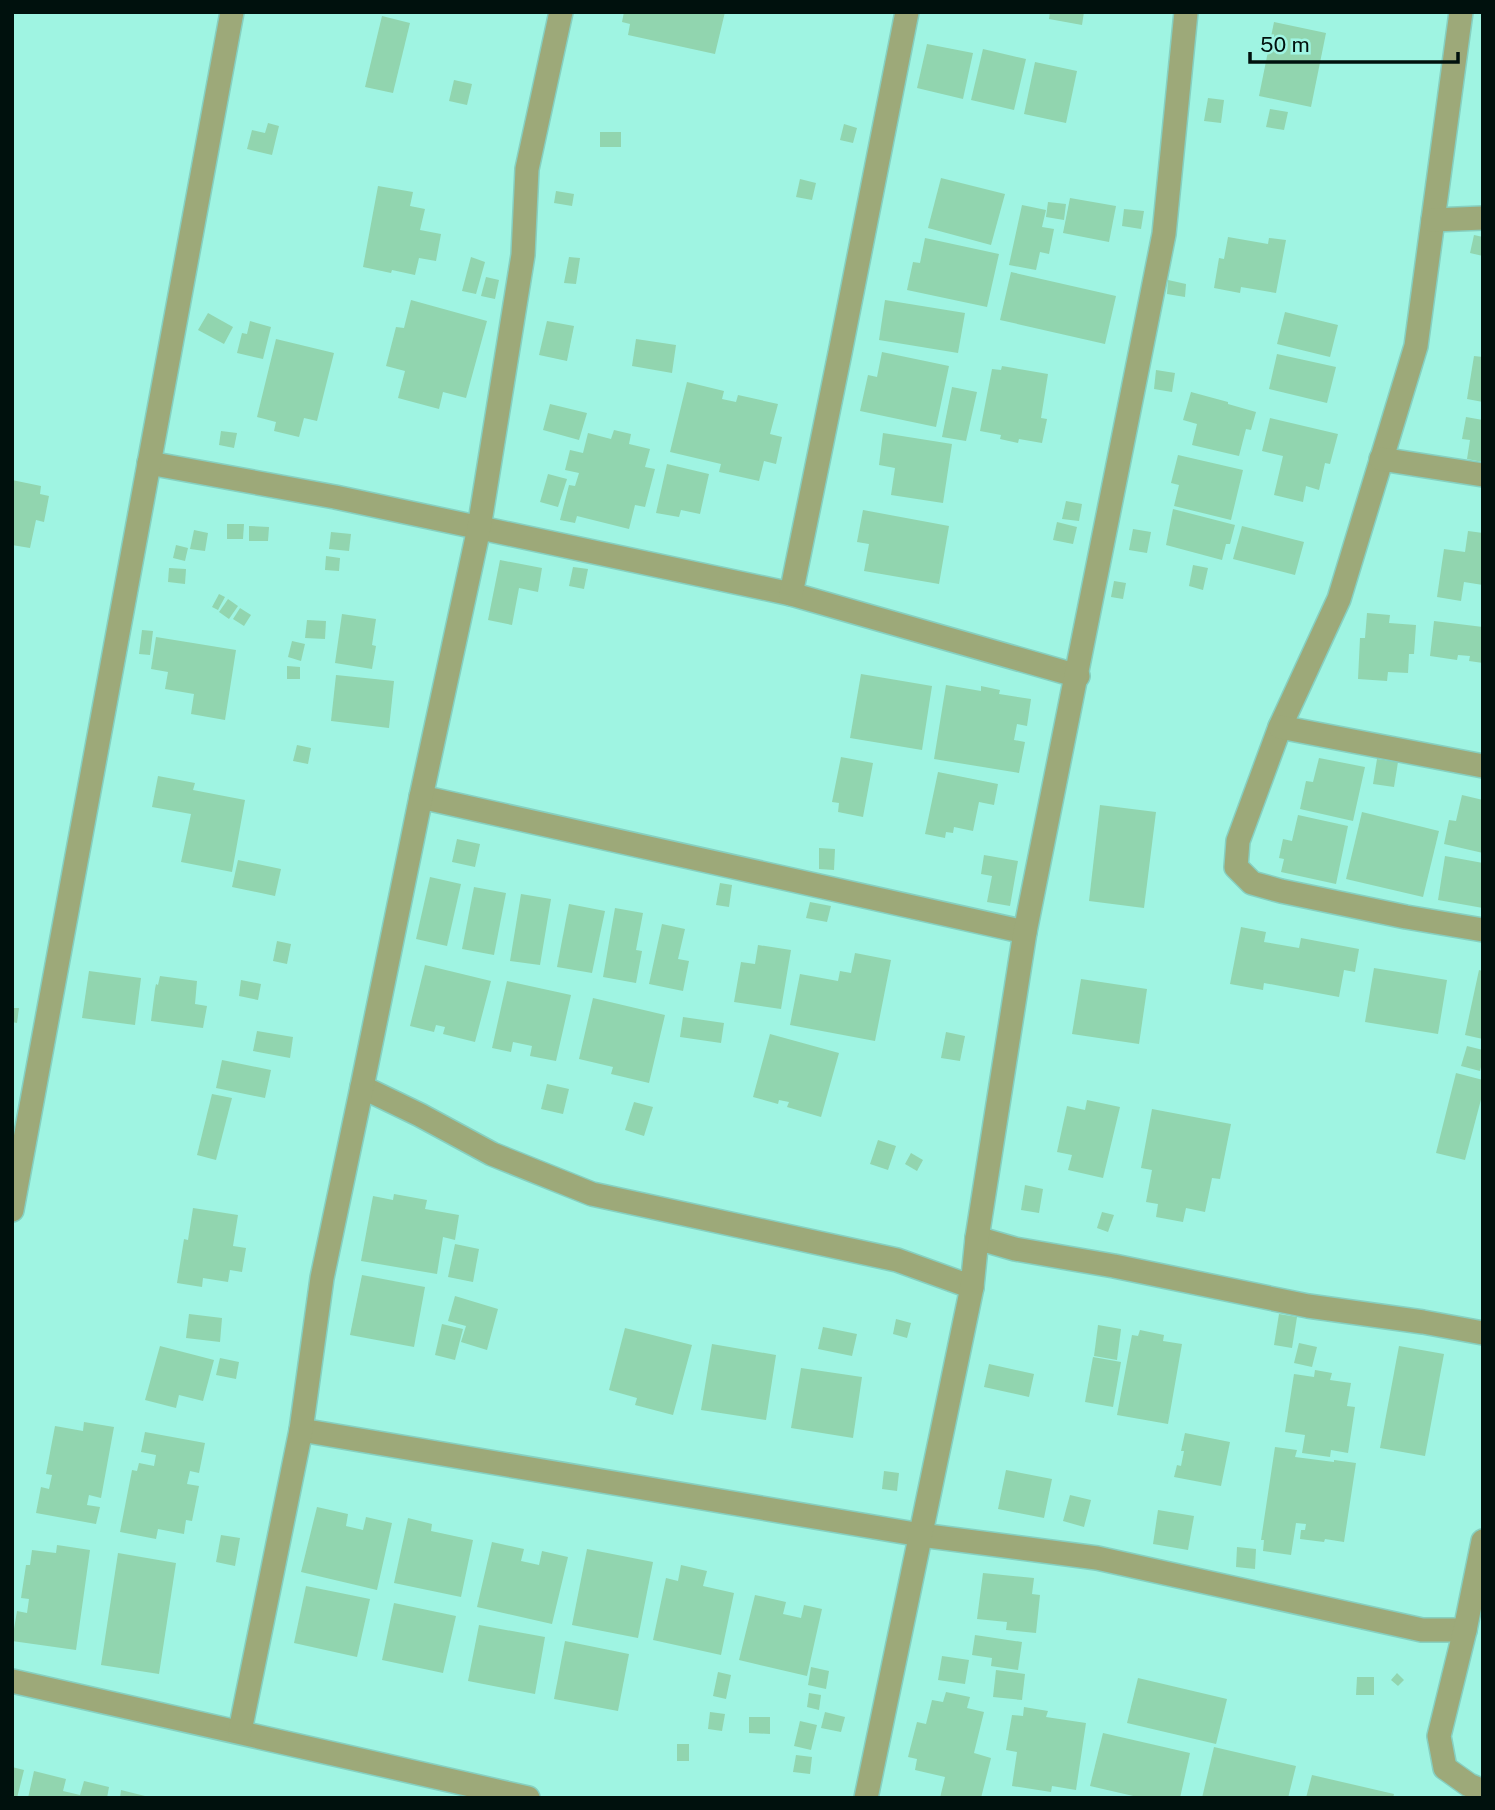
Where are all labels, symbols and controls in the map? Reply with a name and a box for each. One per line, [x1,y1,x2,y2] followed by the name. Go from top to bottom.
[1250,21,1458,65] scale bar
[1260,32,1310,57] text: 50 m

